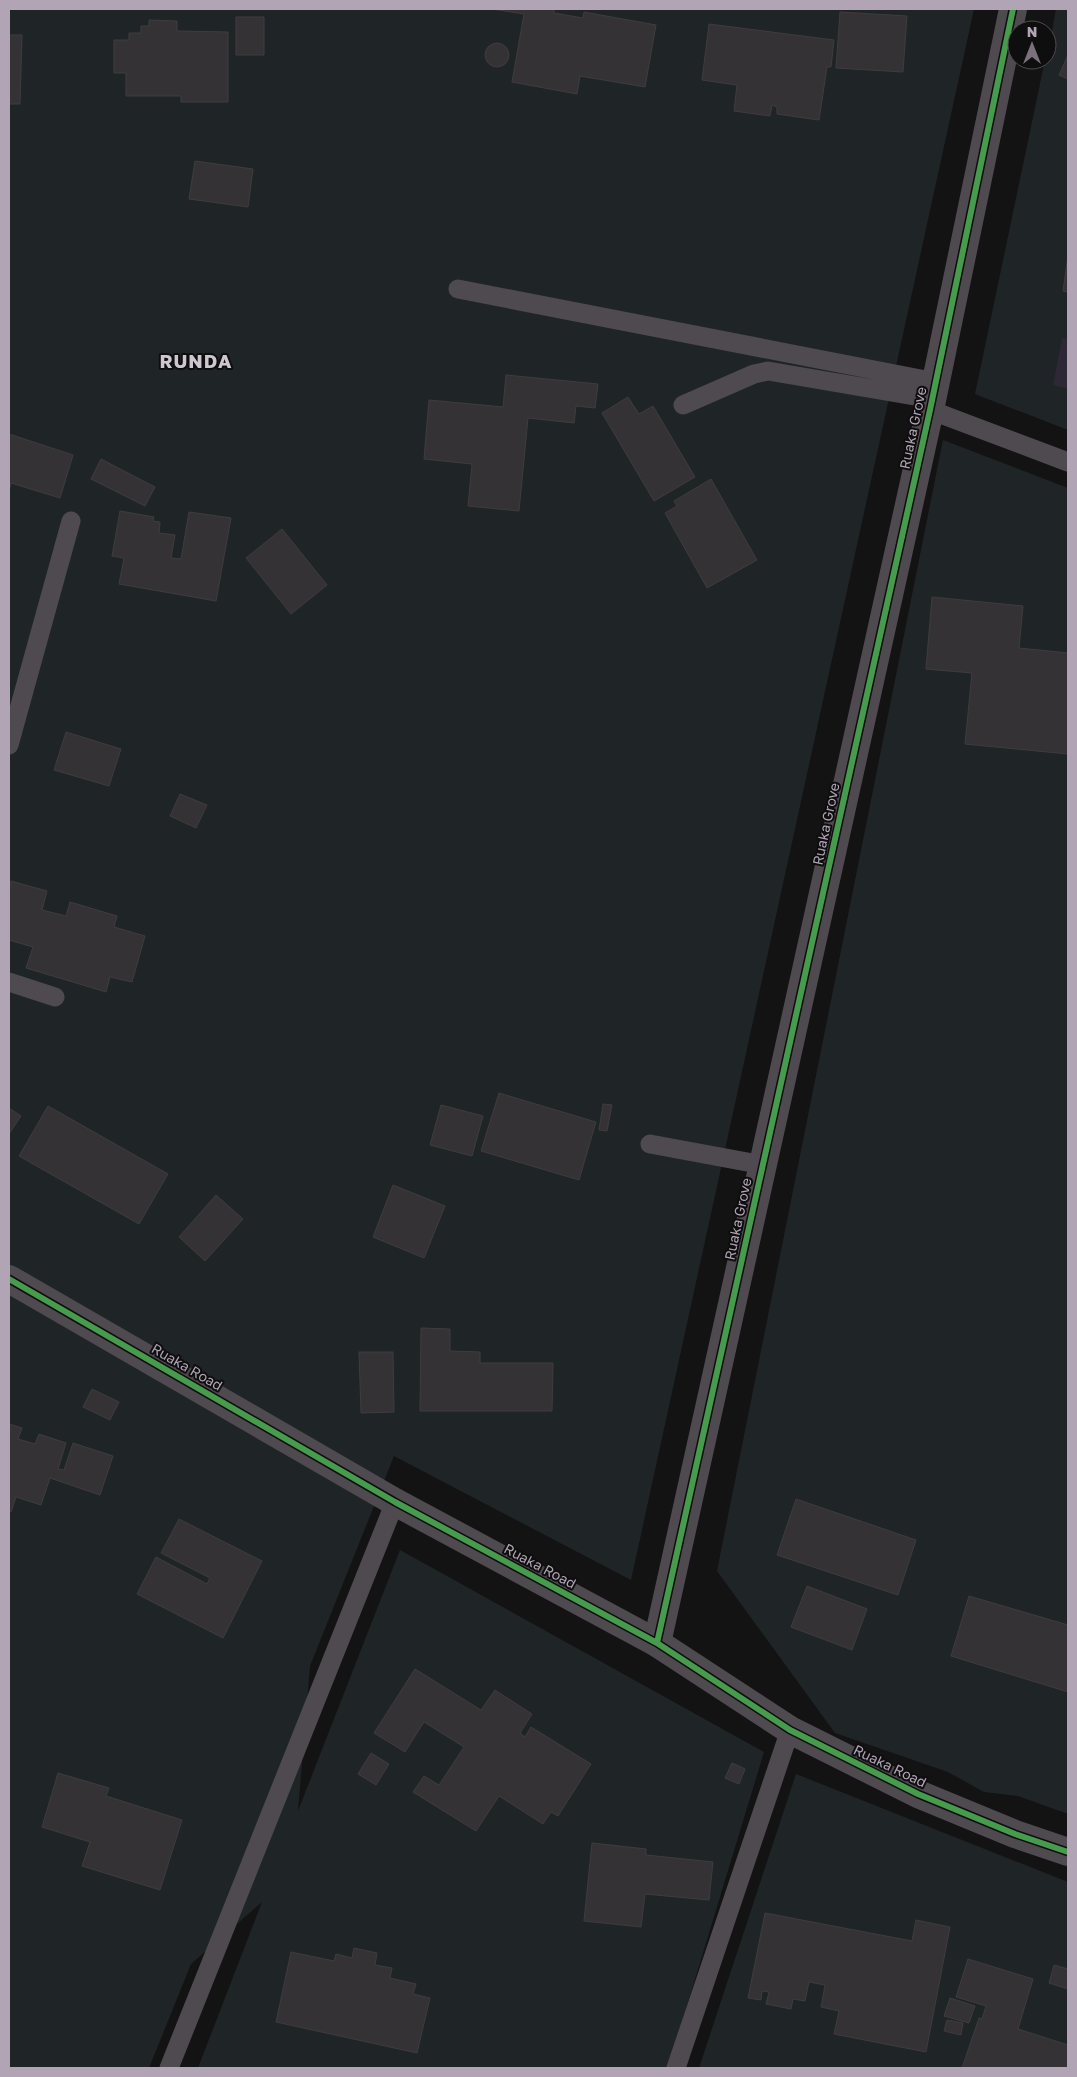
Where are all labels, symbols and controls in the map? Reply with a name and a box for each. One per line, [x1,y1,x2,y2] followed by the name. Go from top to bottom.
[1007,20,1057,70] north arrow
[1027,23,1037,40] text: N
[160,349,232,372] district label: RUNDA
[895,385,930,471] street label: Ruaka Grove
[808,781,843,867] street label: Ruaka Grove
[720,1176,755,1262] street label: Ruaka Grove
[149,1339,226,1394] street label: Ruaka Road
[501,1539,579,1592] street label: Ruaka Road
[851,1741,929,1791] street label: Ruaka Road

